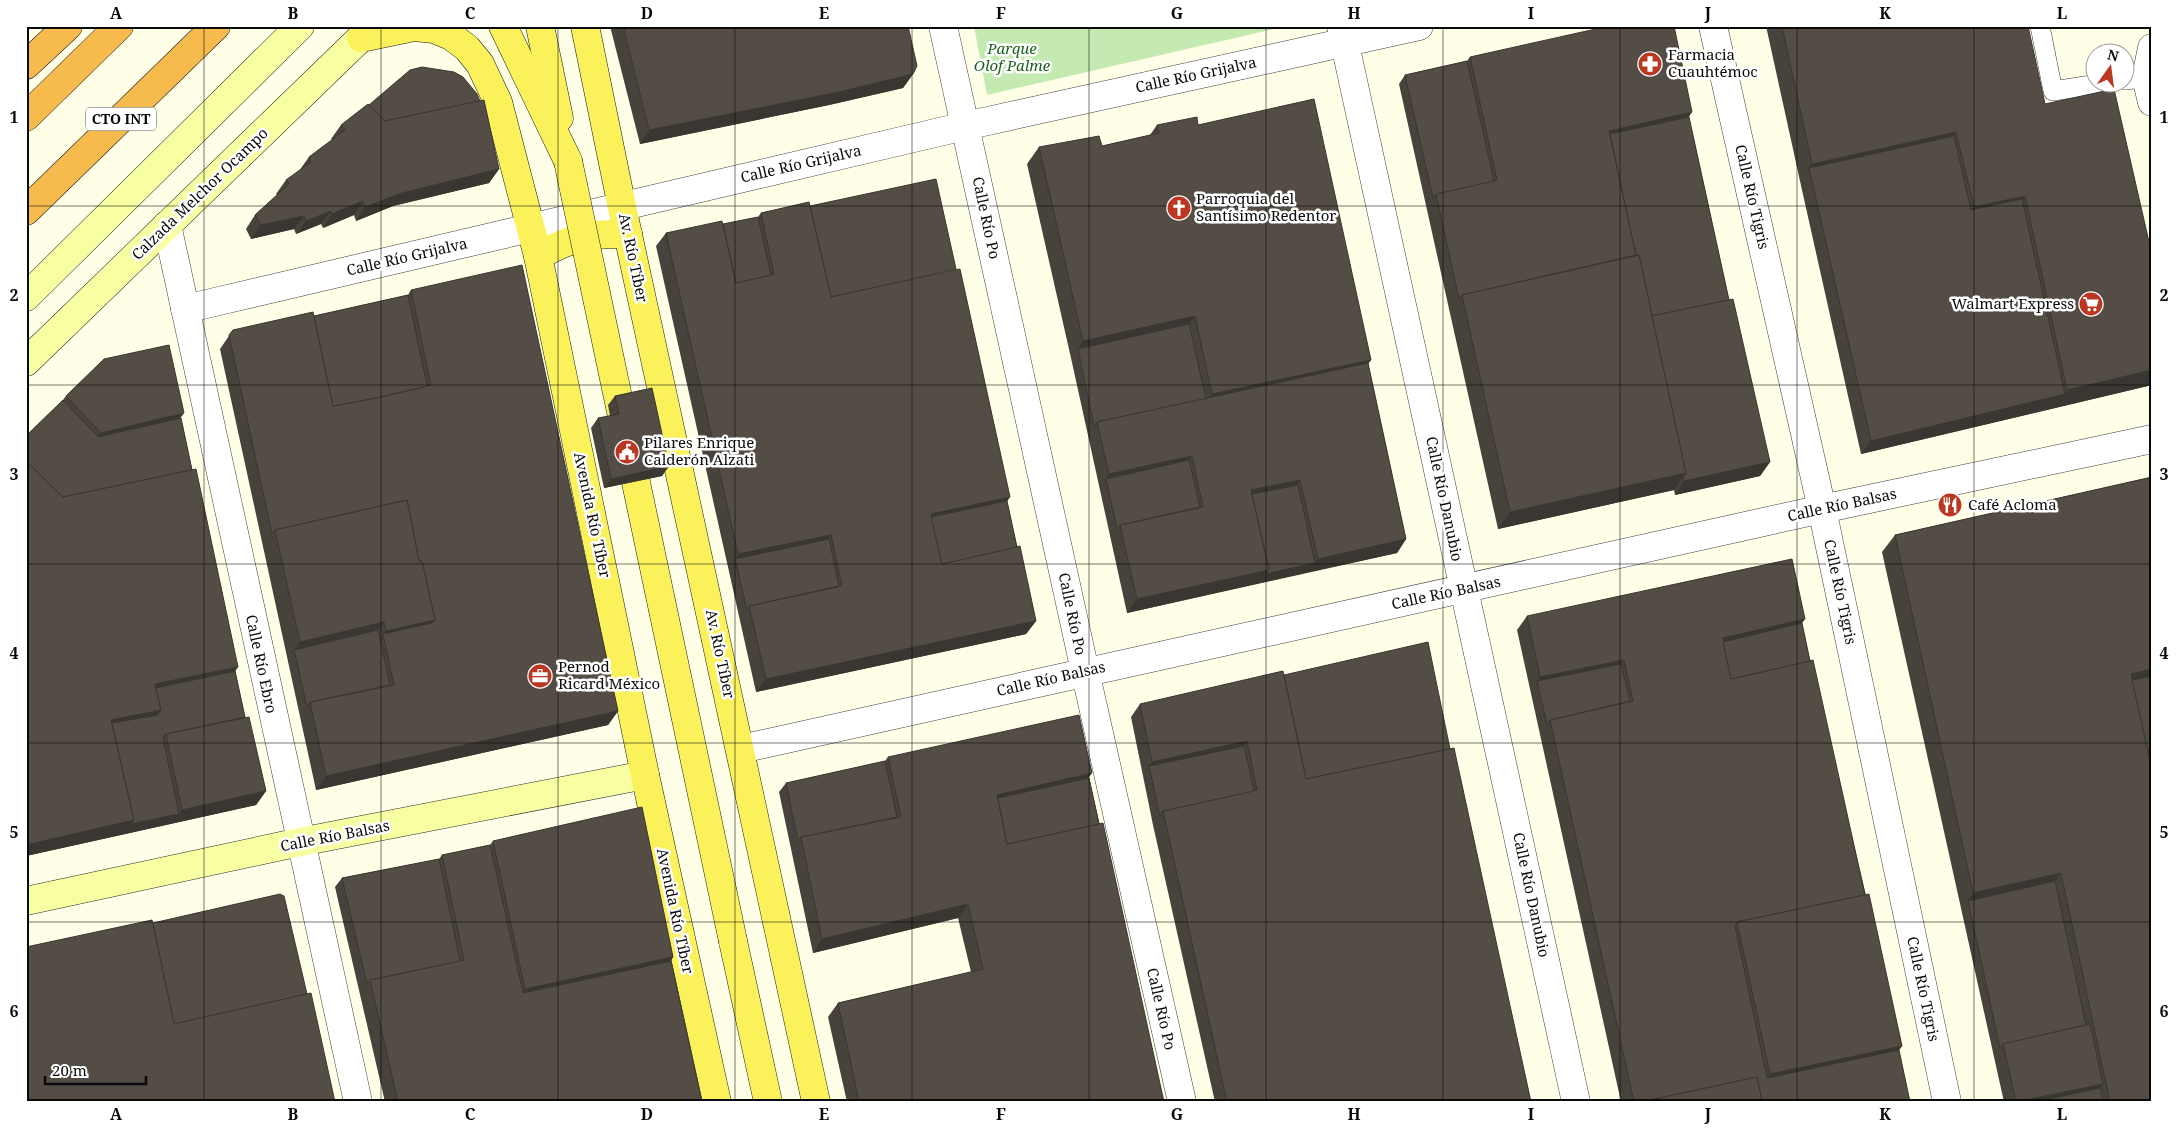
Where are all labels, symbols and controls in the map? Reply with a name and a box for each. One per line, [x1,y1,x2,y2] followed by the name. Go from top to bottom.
[110,2,123,24] text: A
[288,2,299,24] text: B
[465,2,476,24] text: C
[641,2,653,24] text: D
[819,2,829,24] text: E
[996,2,1006,24] text: F
[1171,2,1183,24] text: G
[1347,2,1361,24] text: H
[1528,2,1534,24] text: I
[1704,2,1712,24] text: J
[1879,2,1891,24] text: K
[2057,2,2067,24] text: L
[974,38,1051,75] park label: Parque Olof Palme
[2086,42,2136,92] north arrow
[1668,44,1758,81] place label: Farmacia Cuauhtémoc
[2106,44,2121,65] text: N
[1133,51,1258,97] street label: Calle Río Grijalva
[1637,51,1663,77] pharmacy icon: Farmacia Cuauhtémoc
[9,106,19,128] text: 1
[2159,106,2169,128] text: 1
[86,108,156,130] road number: CTO INT
[127,123,272,264] street label: Calzada Melchor Ocampo
[738,139,863,187] street label: Calle Río Grijalva
[1731,143,1775,251] street label: Calle Río Tigris
[968,175,1005,261] street label: Calle Río Po
[1196,188,1336,225] place label: Parroquia del Santísimo Redentor
[1166,195,1192,221] church icon: Parroquia del Santísimo Redentor
[615,211,653,304] street label: Av. Río Tíber
[344,232,469,280] street label: Calle Río Grijalva
[9,284,19,306] text: 2
[2159,284,2169,306] text: 2
[2078,291,2104,317] supermarket icon: Walmart Express
[1952,293,2074,313] place label: Walmart Express
[644,432,754,469] place label: Pilares Enrique Calderón Alzati
[1422,434,1468,563] street label: Calle Río Danubio
[614,439,640,465] public building icon: Pilares Enrique Calderón Alzati
[570,450,616,579] street label: Avenida Río Tíber
[9,463,19,485] text: 3
[2159,463,2169,485] text: 3
[1785,483,1898,525] street label: Calle Río Balsas
[1937,492,1963,518] restaurant icon: Café Acloma
[1968,494,2057,514] place label: Café Acloma
[1820,537,1862,646] street label: Calle Río Tigris
[1054,571,1091,657] street label: Calle Río Po
[1389,571,1502,613] street label: Calle Río Balsas
[702,607,740,700] street label: Av. Río Tíber
[242,613,282,715] street label: Calle Río Ebro
[9,642,19,664] text: 4
[2159,642,2169,664] text: 4
[558,656,660,693] place label: Pernod Ricard México
[994,656,1107,700] street label: Calle Río Balsas
[527,663,553,689] office icon: Pernod Ricard México
[278,815,391,855] street label: Calle Río Balsas
[9,821,19,843] text: 5
[2159,821,2169,843] text: 5
[1509,830,1555,959] street label: Calle Río Danubio
[653,846,699,975] street label: Avenida Río Tíber
[1903,934,1945,1043] street label: Calle Río Tigris
[1143,966,1181,1052] street label: Calle Río Po
[9,1000,19,1022] text: 6
[2159,1000,2169,1022] text: 6
[45,1053,146,1085] scale bar
[52,1060,87,1080] text: 20 m
[110,1103,123,1125] text: A
[288,1103,299,1125] text: B
[465,1103,476,1125] text: C
[641,1103,653,1125] text: D
[819,1103,829,1125] text: E
[996,1103,1006,1125] text: F
[1171,1103,1183,1125] text: G
[1347,1103,1361,1125] text: H
[1528,1103,1534,1125] text: I
[1704,1103,1712,1125] text: J
[1879,1103,1891,1125] text: K
[2057,1103,2067,1125] text: L

